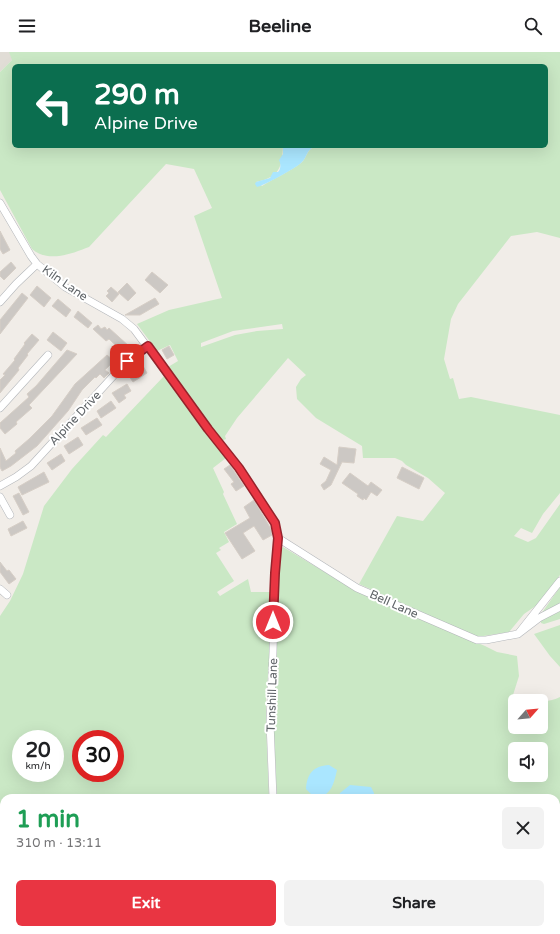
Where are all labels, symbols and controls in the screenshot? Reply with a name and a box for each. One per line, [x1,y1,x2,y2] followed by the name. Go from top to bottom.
[16,15,38,37] icon: menu
[249,15,311,37] text: Beeline
[522,15,544,37] icon: search
[94,78,180,112] text: 290 m
[28,80,80,132] icon: left
[94,112,198,134] text: Alpine Drive
[40,262,91,304] street label: Kiln Lane
[110,344,144,378] pin
[116,350,138,372] icon: arrive
[46,388,104,448] street label: Alpine Drive
[367,587,421,621] street label: Bell Lane
[252,601,294,643] position arrow
[264,658,280,732] street label: Tunshill Lane
[508,694,548,734] north arrow
[508,694,548,782] map controls
[72,730,124,782] speed limit sign: 30
[25,739,51,763] text: 20
[508,742,548,782] button: sound
[25,760,51,772] text: km/h
[16,805,80,834] text: 1 min
[502,807,544,849] button: close
[16,835,102,851] text: 310 m · 13:11
[16,880,276,926] button: Exit
[284,880,544,926] button: Share

